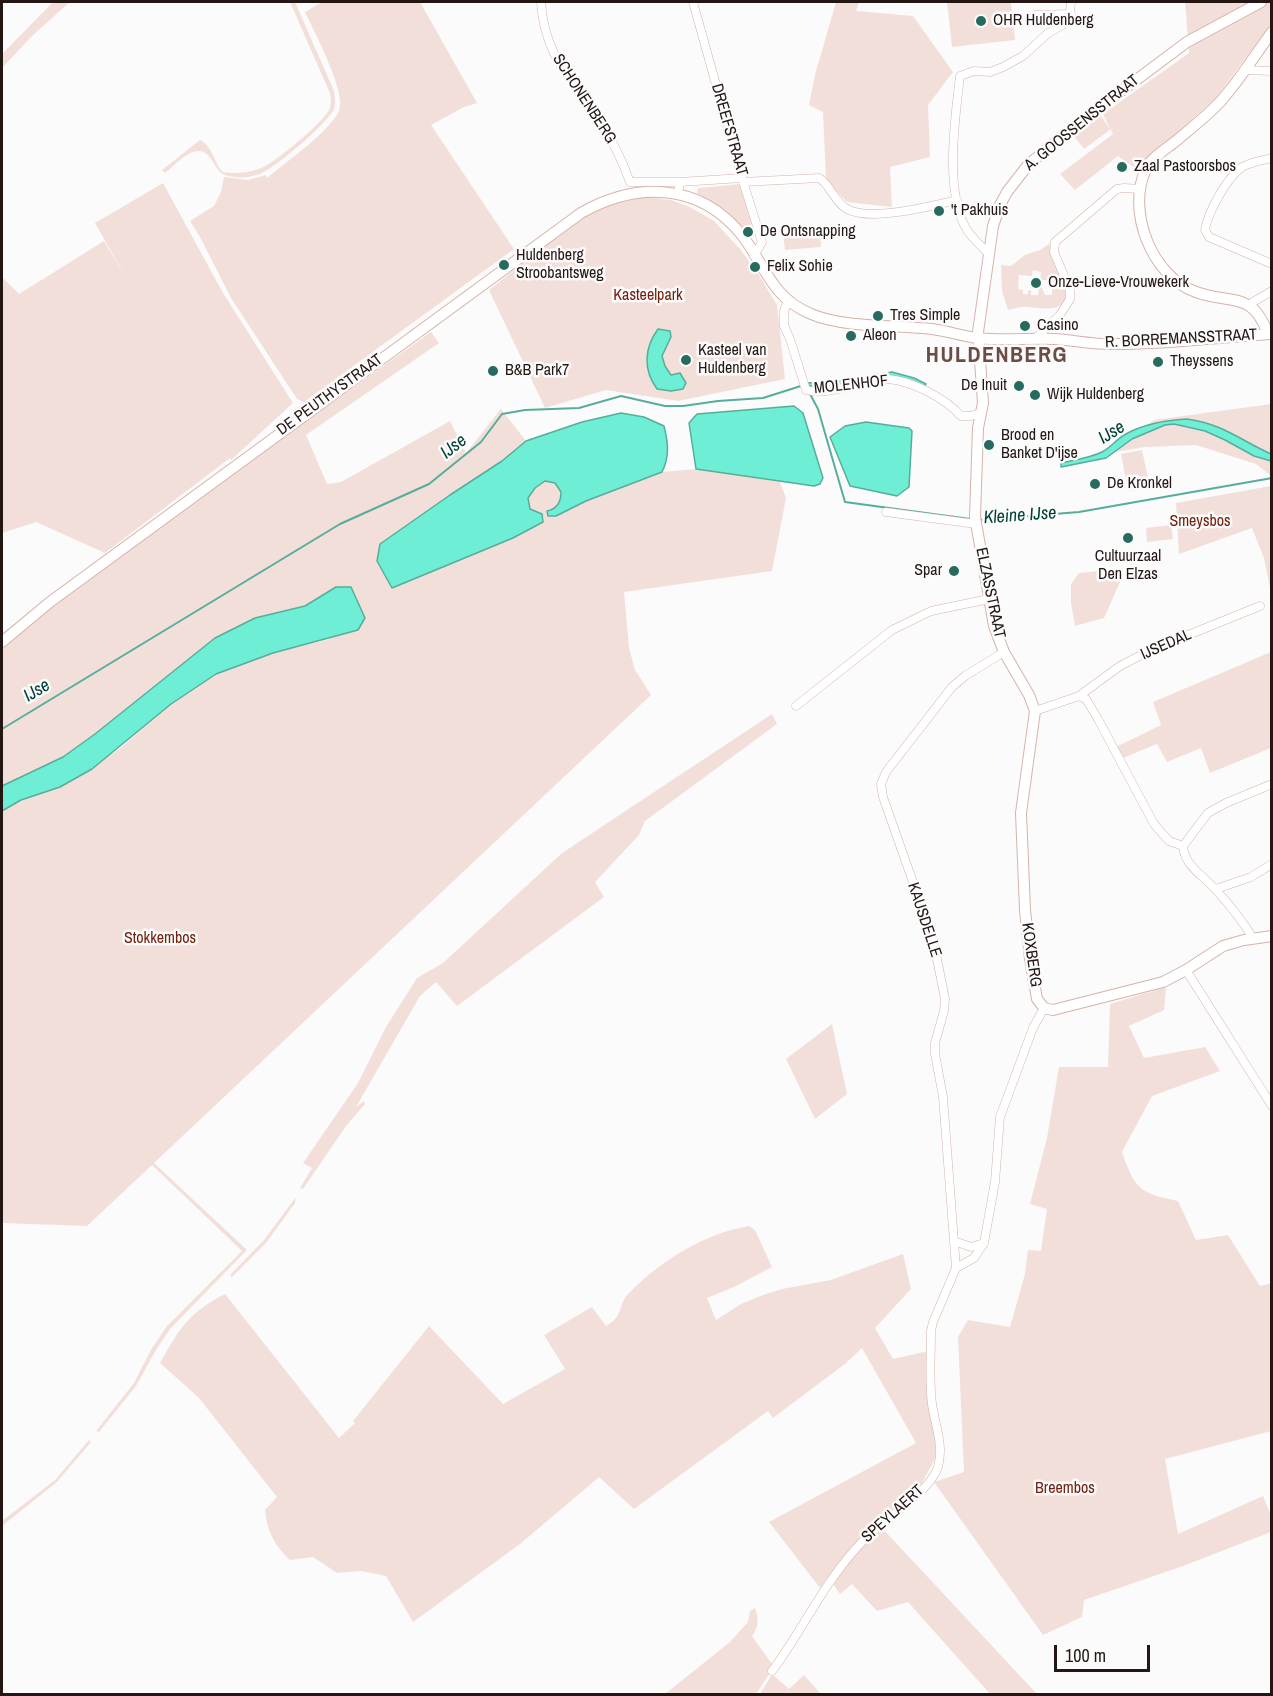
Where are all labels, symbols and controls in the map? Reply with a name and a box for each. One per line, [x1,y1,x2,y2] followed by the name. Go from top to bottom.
[993,11,1094,31] place label: OHR Huldenberg
[974,14,988,28] marker: OHR Huldenberg
[548,51,620,147] street label: SCHONENBERG
[1021,71,1143,175] street label: A. GOOSSENSSTRAAT
[707,82,751,178] street label: DREEFSTRAAT
[1134,157,1236,177] place label: Zaal Pastoorsbos
[1115,160,1129,174] marker: Zaal Pastoorsbos
[951,201,1008,221] place label: 't Pakhuis
[932,204,946,218] marker: 't Pakhuis
[760,222,856,242] place label: De Ontsnapping
[741,225,755,239] marker: De Ontsnapping
[516,246,604,284] place label: Huldenberg Stroobantsweg
[767,257,833,277] place label: Felix Sohie
[497,258,511,272] marker: Huldenberg Stroobantsweg
[748,260,762,274] marker: Felix Sohie
[1048,273,1189,293] place label: Onze-Lieve-Vrouwekerk
[1029,276,1043,290] marker: Onze-Lieve-Vrouwekerk
[613,286,683,306] park label: Kasteelpark
[890,306,960,326] place label: Tres Simple
[871,309,885,323] marker: Tres Simple
[1037,316,1079,336] place label: Casino
[1018,319,1032,333] marker: Casino
[1105,325,1257,353] street label: R. BORREMANSSTRAAT
[863,326,897,346] place label: Aleon
[844,329,858,343] marker: Aleon
[698,341,767,379] place label: Kasteel van Huldenberg
[926,343,1068,369] district label: HULDENBERG
[273,350,387,440] street label: DE PEUTHYSTRAAT
[1170,352,1233,372] place label: Theyssens
[679,353,693,367] marker: Kasteel van Huldenberg
[1151,355,1165,369] marker: Theyssens
[505,361,569,381] place label: B&B Park7
[486,364,500,378] marker: B&B Park7
[813,372,889,398] street label: MOLENHOF
[961,376,1007,396] place label: De Inuit
[1012,379,1026,393] marker: De Inuit
[1047,385,1144,405] place label: Wijk Huldenberg
[1028,388,1042,402] marker: Wijk Huldenberg
[1095,417,1129,449] water label: IJse
[1001,426,1078,464] place label: Brood en Banket D'ijse
[437,430,471,464] water label: IJse
[982,438,996,452] marker: Brood en Banket D'ijse
[1107,474,1172,494] place label: De Kronkel
[1088,477,1102,491] marker: De Kronkel
[983,503,1057,529] water label: Kleine IJse
[1169,512,1231,532] park label: Smeysbos
[1121,531,1135,545] marker: Cultuurzaal Den Elzas
[971,546,1009,640] street label: ELZASSTRAAT
[1095,547,1161,585] place label: Cultuurzaal Den Elzas
[914,561,942,581] place label: Spar
[947,564,961,578] marker: Spar
[1138,625,1194,665] street label: IJSEDAL
[20,675,54,707] water label: IJse
[903,880,945,960] street label: KAUSDELLE
[1017,922,1045,988] street label: KOXBERG
[124,929,196,949] park label: Stokkembos
[1035,1479,1095,1499] park label: Breembos
[858,1481,928,1547] street label: SPEYLAERT
[1057,1633,1153,1671] scale bar
[1065,1643,1106,1668] text: 100 m

